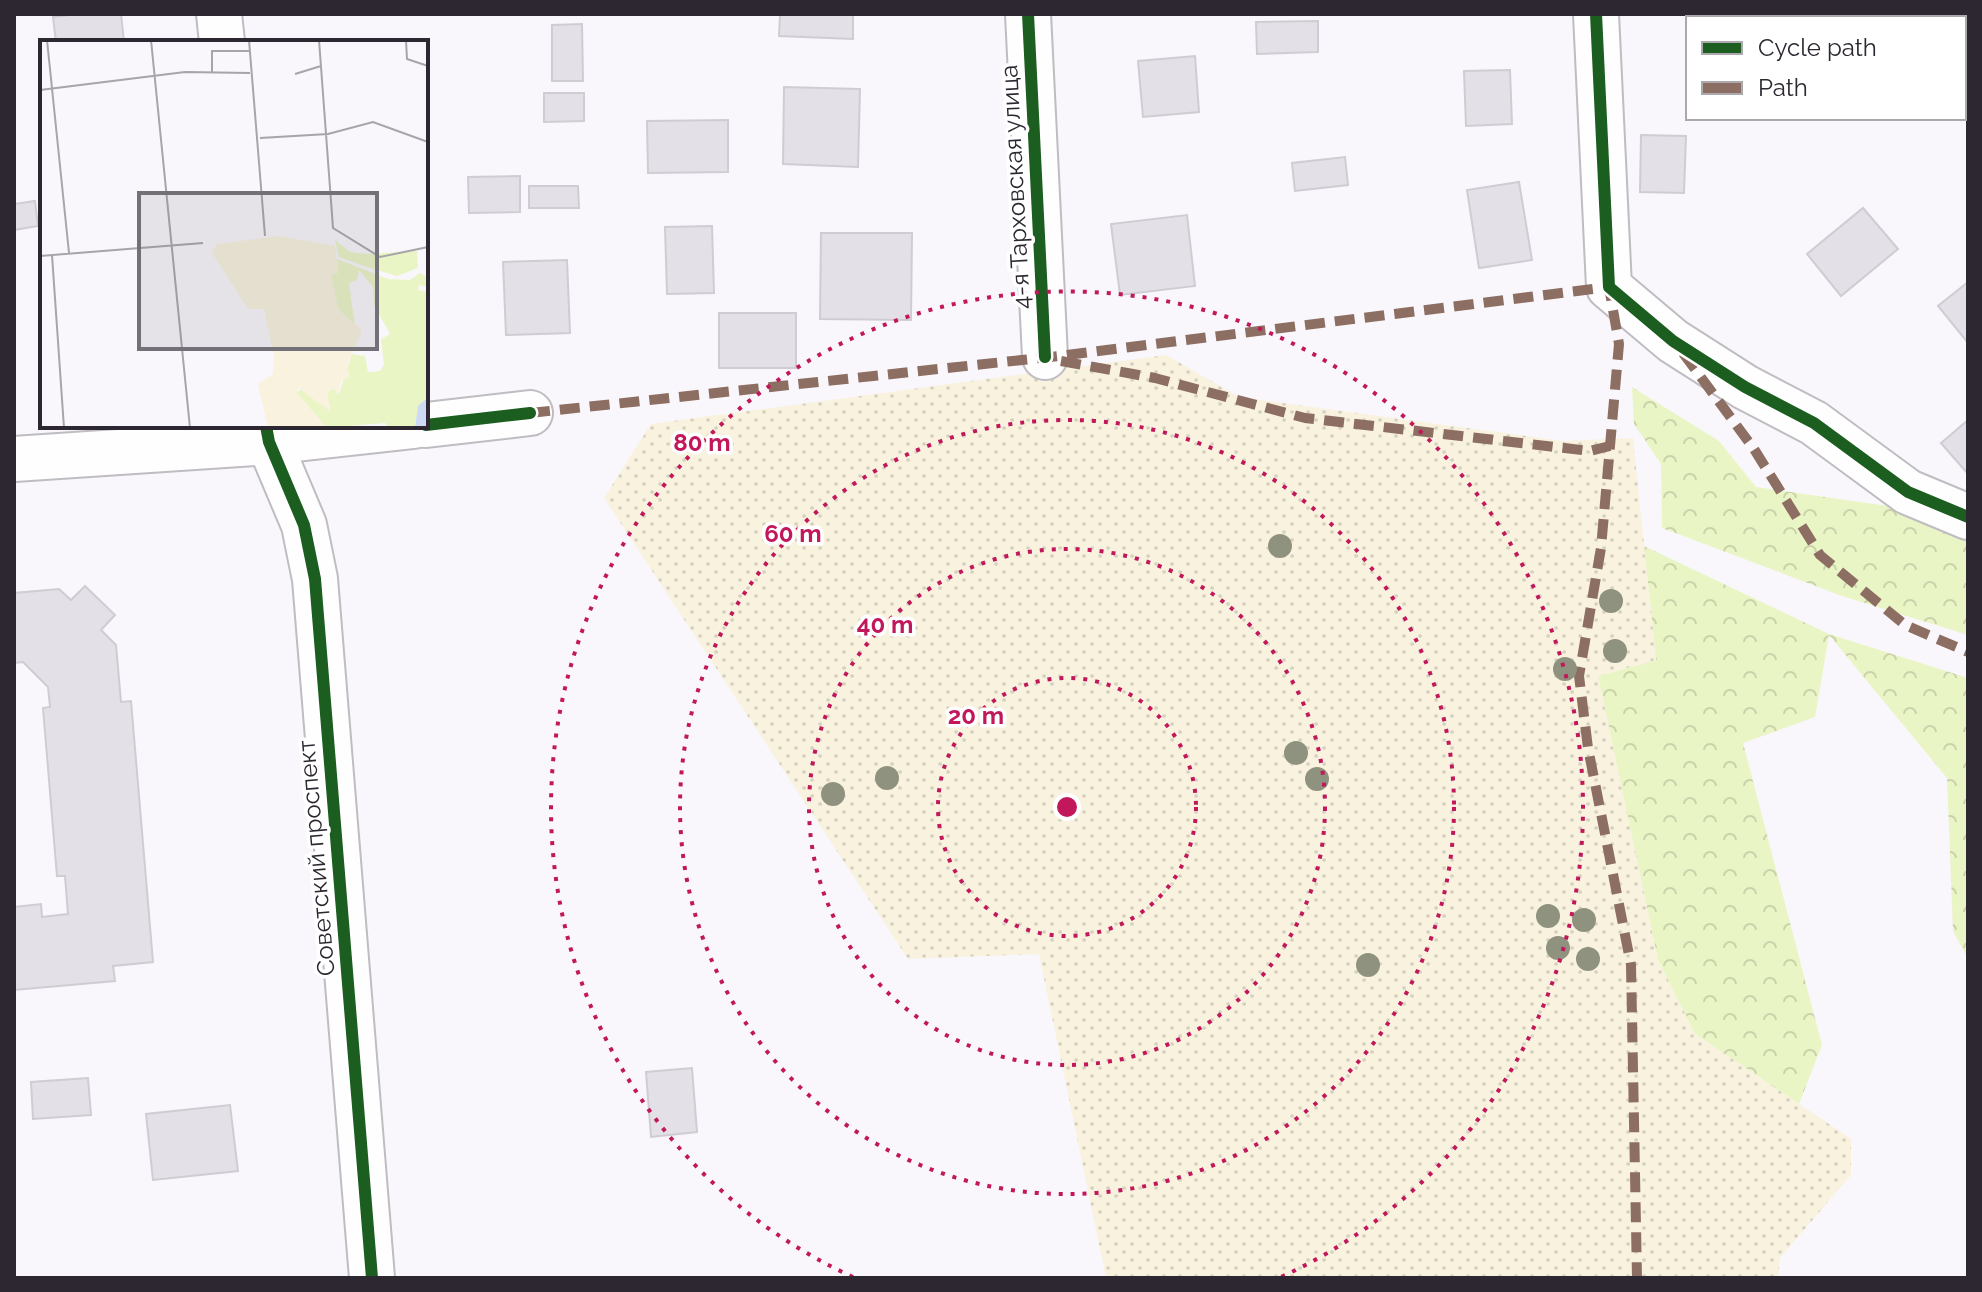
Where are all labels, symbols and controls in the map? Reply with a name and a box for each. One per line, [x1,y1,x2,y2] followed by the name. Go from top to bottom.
[1686,16,1966,120] legend
[1758,33,1877,62] text: Cycle path
[40,40,428,428] inset map
[994,64,1036,310] street label: 4-я Тарховская улица
[1758,73,1808,102] text: Path
[673,428,731,457] text: 80 m
[764,519,822,548] text: 60 m
[857,610,913,639] text: 40 m
[948,701,1004,730] text: 20 m
[291,738,341,977] street label: Советский проспект
[1053,793,1081,821] centre of rings

